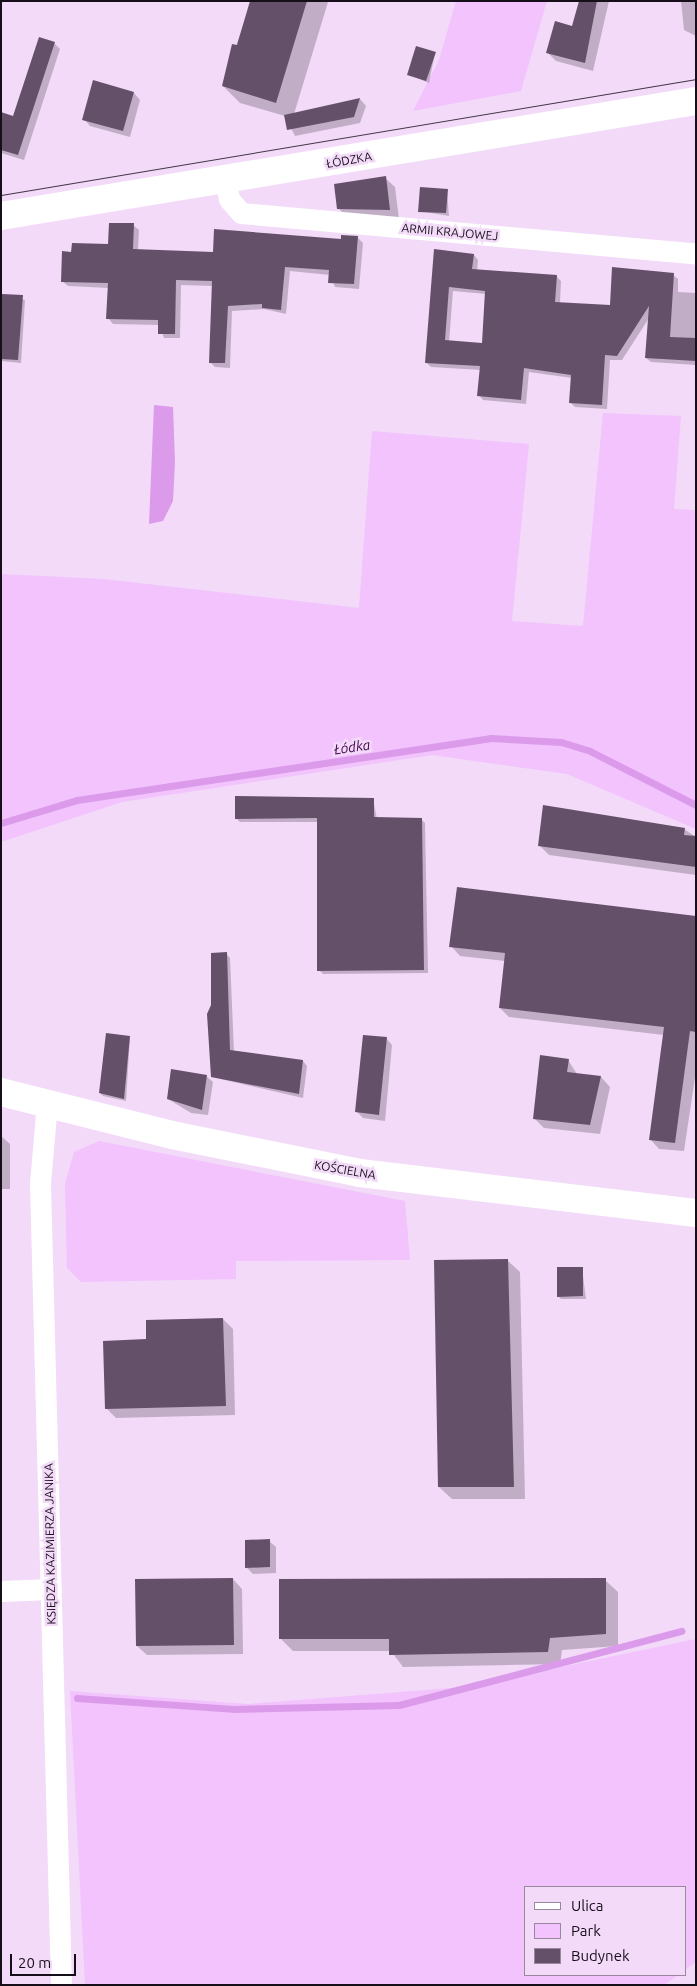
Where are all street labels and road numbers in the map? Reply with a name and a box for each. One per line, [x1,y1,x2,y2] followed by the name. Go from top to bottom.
[325,149,373,171] street label: ŁÓDZKA
[401,221,499,243] street label: ARMII KRAJOWEJ
[313,1158,377,1182] street label: KOŚCIELNA
[41,1463,59,1625] street label: KSIĘDZA KAZIMIERZA JANIKA

